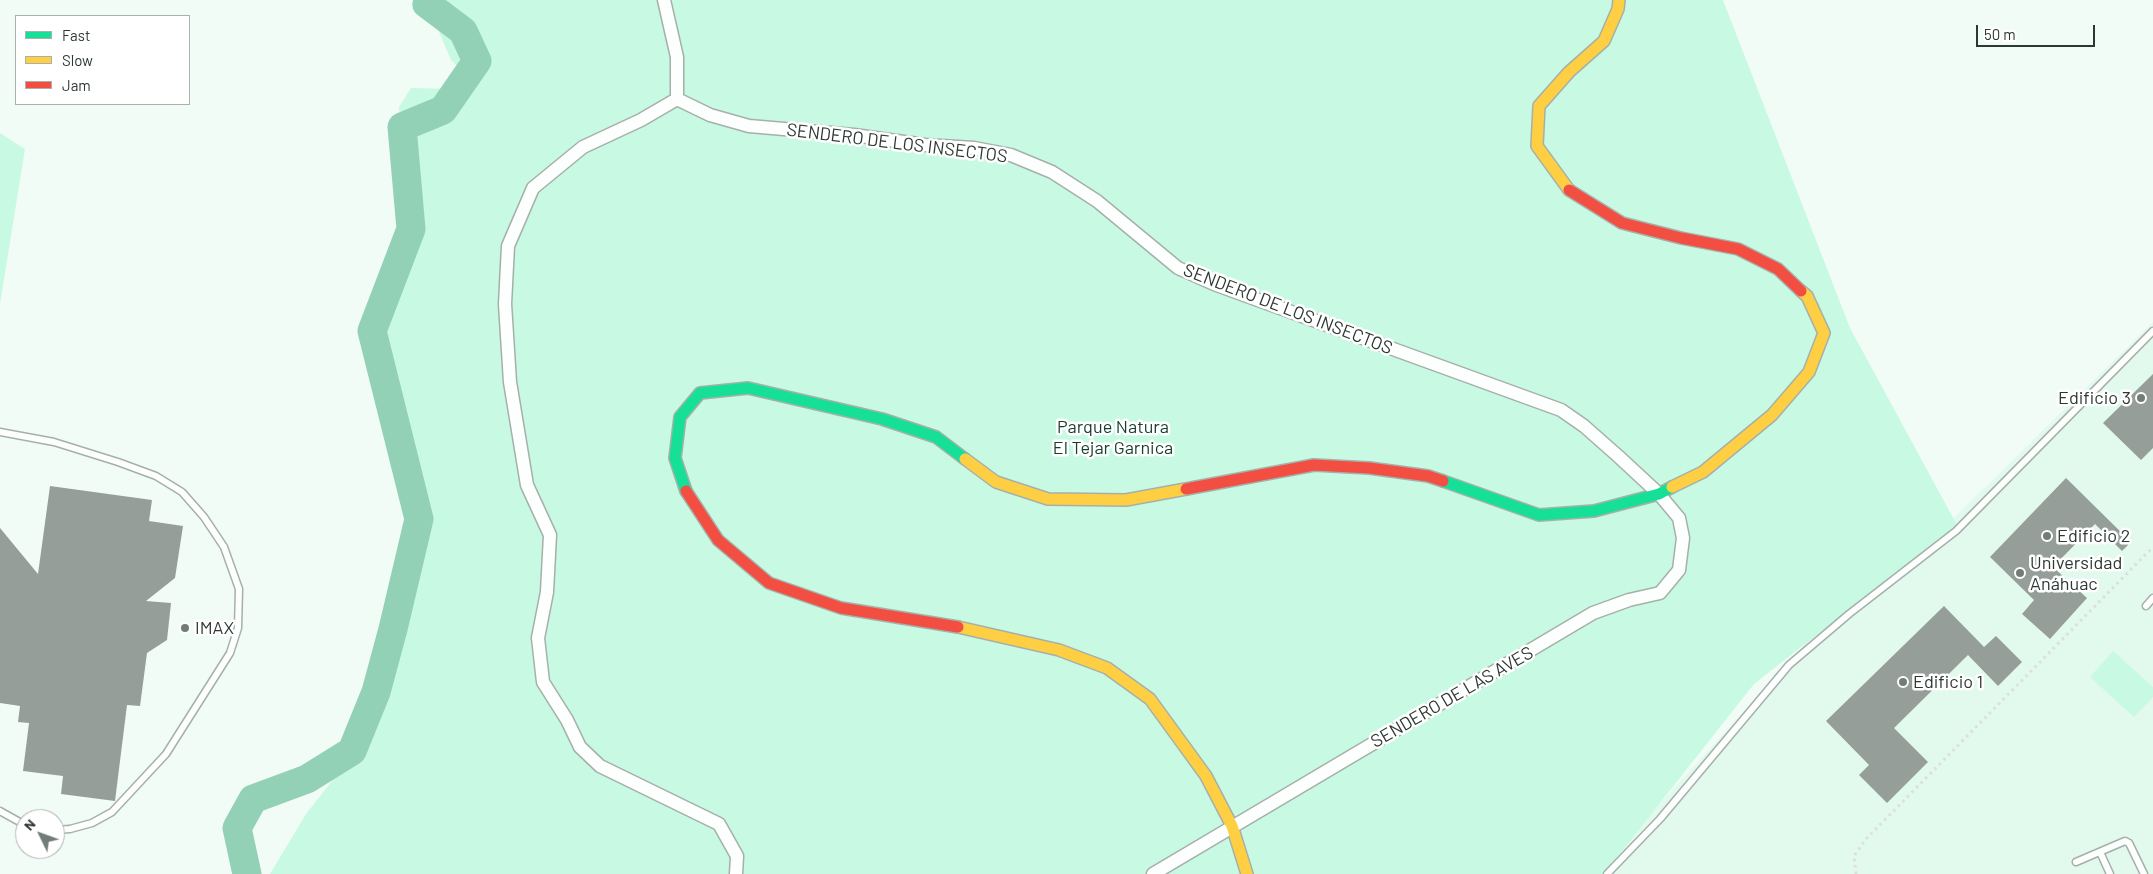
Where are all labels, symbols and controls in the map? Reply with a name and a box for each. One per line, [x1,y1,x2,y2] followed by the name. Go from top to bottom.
[15,15,190,105] legend
[1978,15,2097,47] scale bar
[1984,25,2016,43] text: 50 m
[62,26,90,44] text: Fast
[62,51,93,69] text: Slow
[62,76,91,94] text: Jam
[785,119,1009,167] street label: SENDERO DE LOS INSECTOS
[1180,259,1396,359] street label: SENDERO DE LOS INSECTOS
[2058,387,2131,409] place label: Edificio 3
[2135,392,2147,404] marker: Edificio 3
[1053,416,1173,458] park label: Parque Natura El Tejar Garnica
[2057,525,2130,547] place label: Edificio 2
[2041,530,2053,542] marker: Edificio 2
[2030,552,2122,594] place label: Universidad Anáhuac
[2014,567,2026,579] marker: Universidad Anáhuac
[195,617,234,639] place label: IMAX
[179,622,191,634] marker: IMAX
[1367,642,1537,752] street label: SENDERO DE LAS AVES
[1913,671,1983,693] place label: Edificio 1
[1897,676,1909,688] marker: Edificio 1
[15,809,65,859] north arrow
[20,815,39,833] text: N

